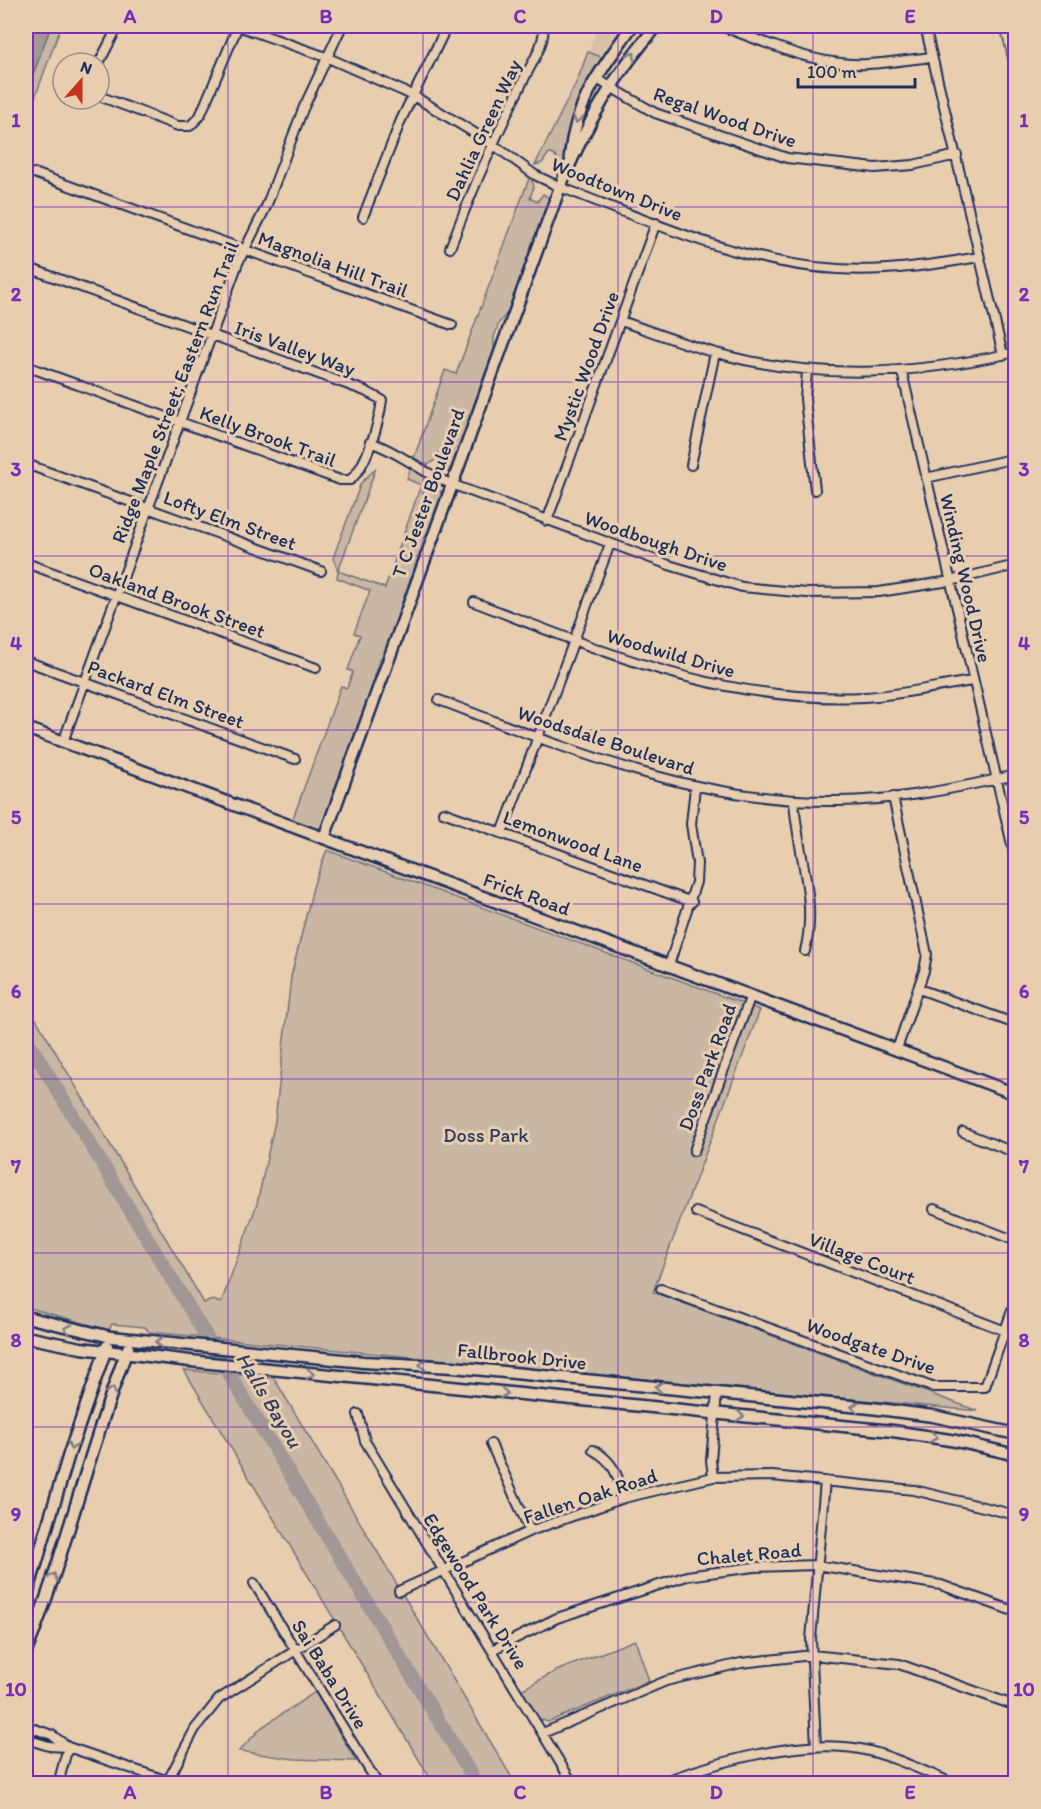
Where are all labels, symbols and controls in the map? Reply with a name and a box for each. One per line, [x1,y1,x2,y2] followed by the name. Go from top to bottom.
[123,4,137,28] text: A
[320,4,333,28] text: B
[514,4,527,28] text: C
[709,4,723,28] text: D
[904,4,916,28] text: E
[51,51,111,111] north arrow
[798,51,915,89] scale bar
[625,52,636,63] one-way arrow
[440,55,527,205] street label: Dahlia Green Way
[78,57,95,78] text: N
[807,61,857,83] text: 100 m
[650,81,800,153] street label: Regal Wood Drive
[11,108,21,132] text: 1
[1019,108,1029,132] text: 1
[572,113,584,124] one-way arrow
[548,152,686,226] street label: Woodtown Drive
[255,226,412,302] street label: Magnolia Hill Trail
[106,237,244,547] street label: Ridge Maple Street; Eastern Run Trail
[11,282,22,306] text: 2
[1019,282,1030,306] text: 2
[548,288,624,444] street label: Mystic Wood Drive
[231,315,359,381] street label: Iris Valley Way
[196,400,340,472] street label: Kelly Brook Trail
[386,405,470,581] street label: T C Jester Boulevard
[11,457,22,481] text: 3
[1019,457,1030,481] text: 3
[160,485,300,555] street label: Lofty Elm Street
[935,491,997,665] street label: Winding Wood Drive
[581,505,731,577] street label: Woodbough Drive
[85,557,269,643] street label: Oakland Brook Street
[604,623,738,683] street label: Woodwild Drive
[10,631,22,655] text: 4
[1018,631,1030,655] text: 4
[84,655,248,733] street label: Packard Elm Street
[514,700,698,780] street label: Woodsdale Boulevard
[11,805,22,829] text: 5
[500,805,646,877] street label: Lemonwood Lane
[1019,805,1030,829] text: 5
[480,867,574,921] street label: Frick Road
[11,979,22,1003] text: 6
[1019,979,1030,1003] text: 6
[673,1000,741,1134] street label: Doss Park Road
[443,1123,529,1147] park label: Doss Park
[10,1154,21,1178] text: 7
[1018,1154,1029,1178] text: 7
[805,1227,919,1289] street label: Village Court
[803,1313,939,1379] street label: Woodgate Drive
[63,1323,73,1336] one-way arrow
[11,1328,22,1352] text: 8
[1019,1328,1030,1352] text: 8
[155,1336,164,1349] one-way arrow
[456,1337,588,1375] street label: Fallbrook Drive
[231,1347,308,1452] water label: Halls Bayou
[418,1359,427,1372] one-way arrow
[306,1367,315,1380] one-way arrow
[654,1381,663,1394] one-way arrow
[500,1386,509,1399] one-way arrow
[104,1387,117,1397] one-way arrow
[850,1401,859,1414] one-way arrow
[736,1409,745,1421] one-way arrow
[929,1430,939,1442] one-way arrow
[67,1440,79,1451] one-way arrow
[520,1463,660,1529] street label: Fallen Oak Road
[11,1502,21,1526] text: 9
[1019,1502,1029,1526] text: 9
[418,1509,534,1673] street label: Edgewood Park Drive
[696,1537,802,1571] street label: Chalet Road
[45,1572,58,1583] one-way arrow
[287,1615,373,1733] street label: Sai Baba Drive
[5,1677,27,1701] text: 10
[1013,1677,1035,1701] text: 10
[123,1780,137,1804] text: A
[320,1780,333,1804] text: B
[514,1780,527,1804] text: C
[709,1780,723,1804] text: D
[904,1780,916,1804] text: E

